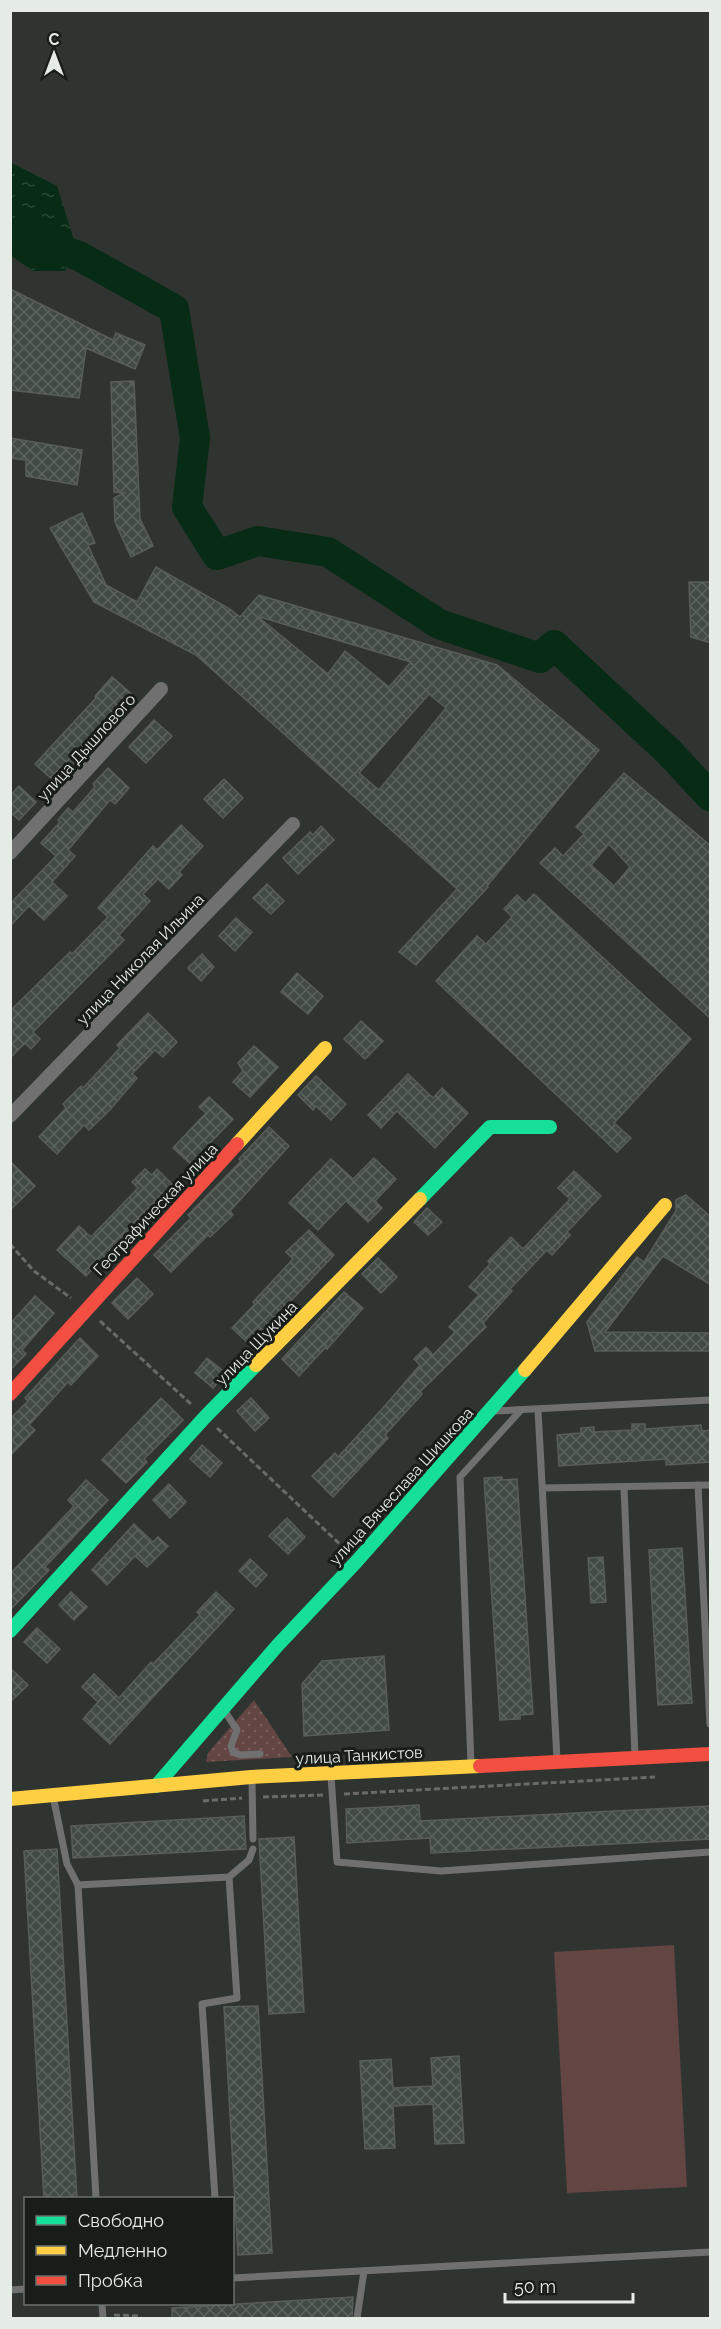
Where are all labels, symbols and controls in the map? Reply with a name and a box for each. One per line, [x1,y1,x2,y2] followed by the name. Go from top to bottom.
[24,24,84,84] north arrow
[49,30,60,49] text: С
[33,690,139,805] street label: улица Дышлового
[73,890,208,1029] street label: улица Николая Ильина
[89,1139,221,1279] street label: Географическая улица
[211,1297,301,1389] street label: улица Щукина
[325,1403,477,1569] street label: улица Вячеслава Шишкова
[295,1743,423,1768] street label: улица Танкистов
[24,2197,234,2305] legend
[78,2210,164,2231] text: Свободно
[78,2240,167,2261] text: Медленно
[505,2266,632,2304] scale bar
[78,2270,143,2291] text: Пробка
[514,2276,556,2297] text: 50 m

